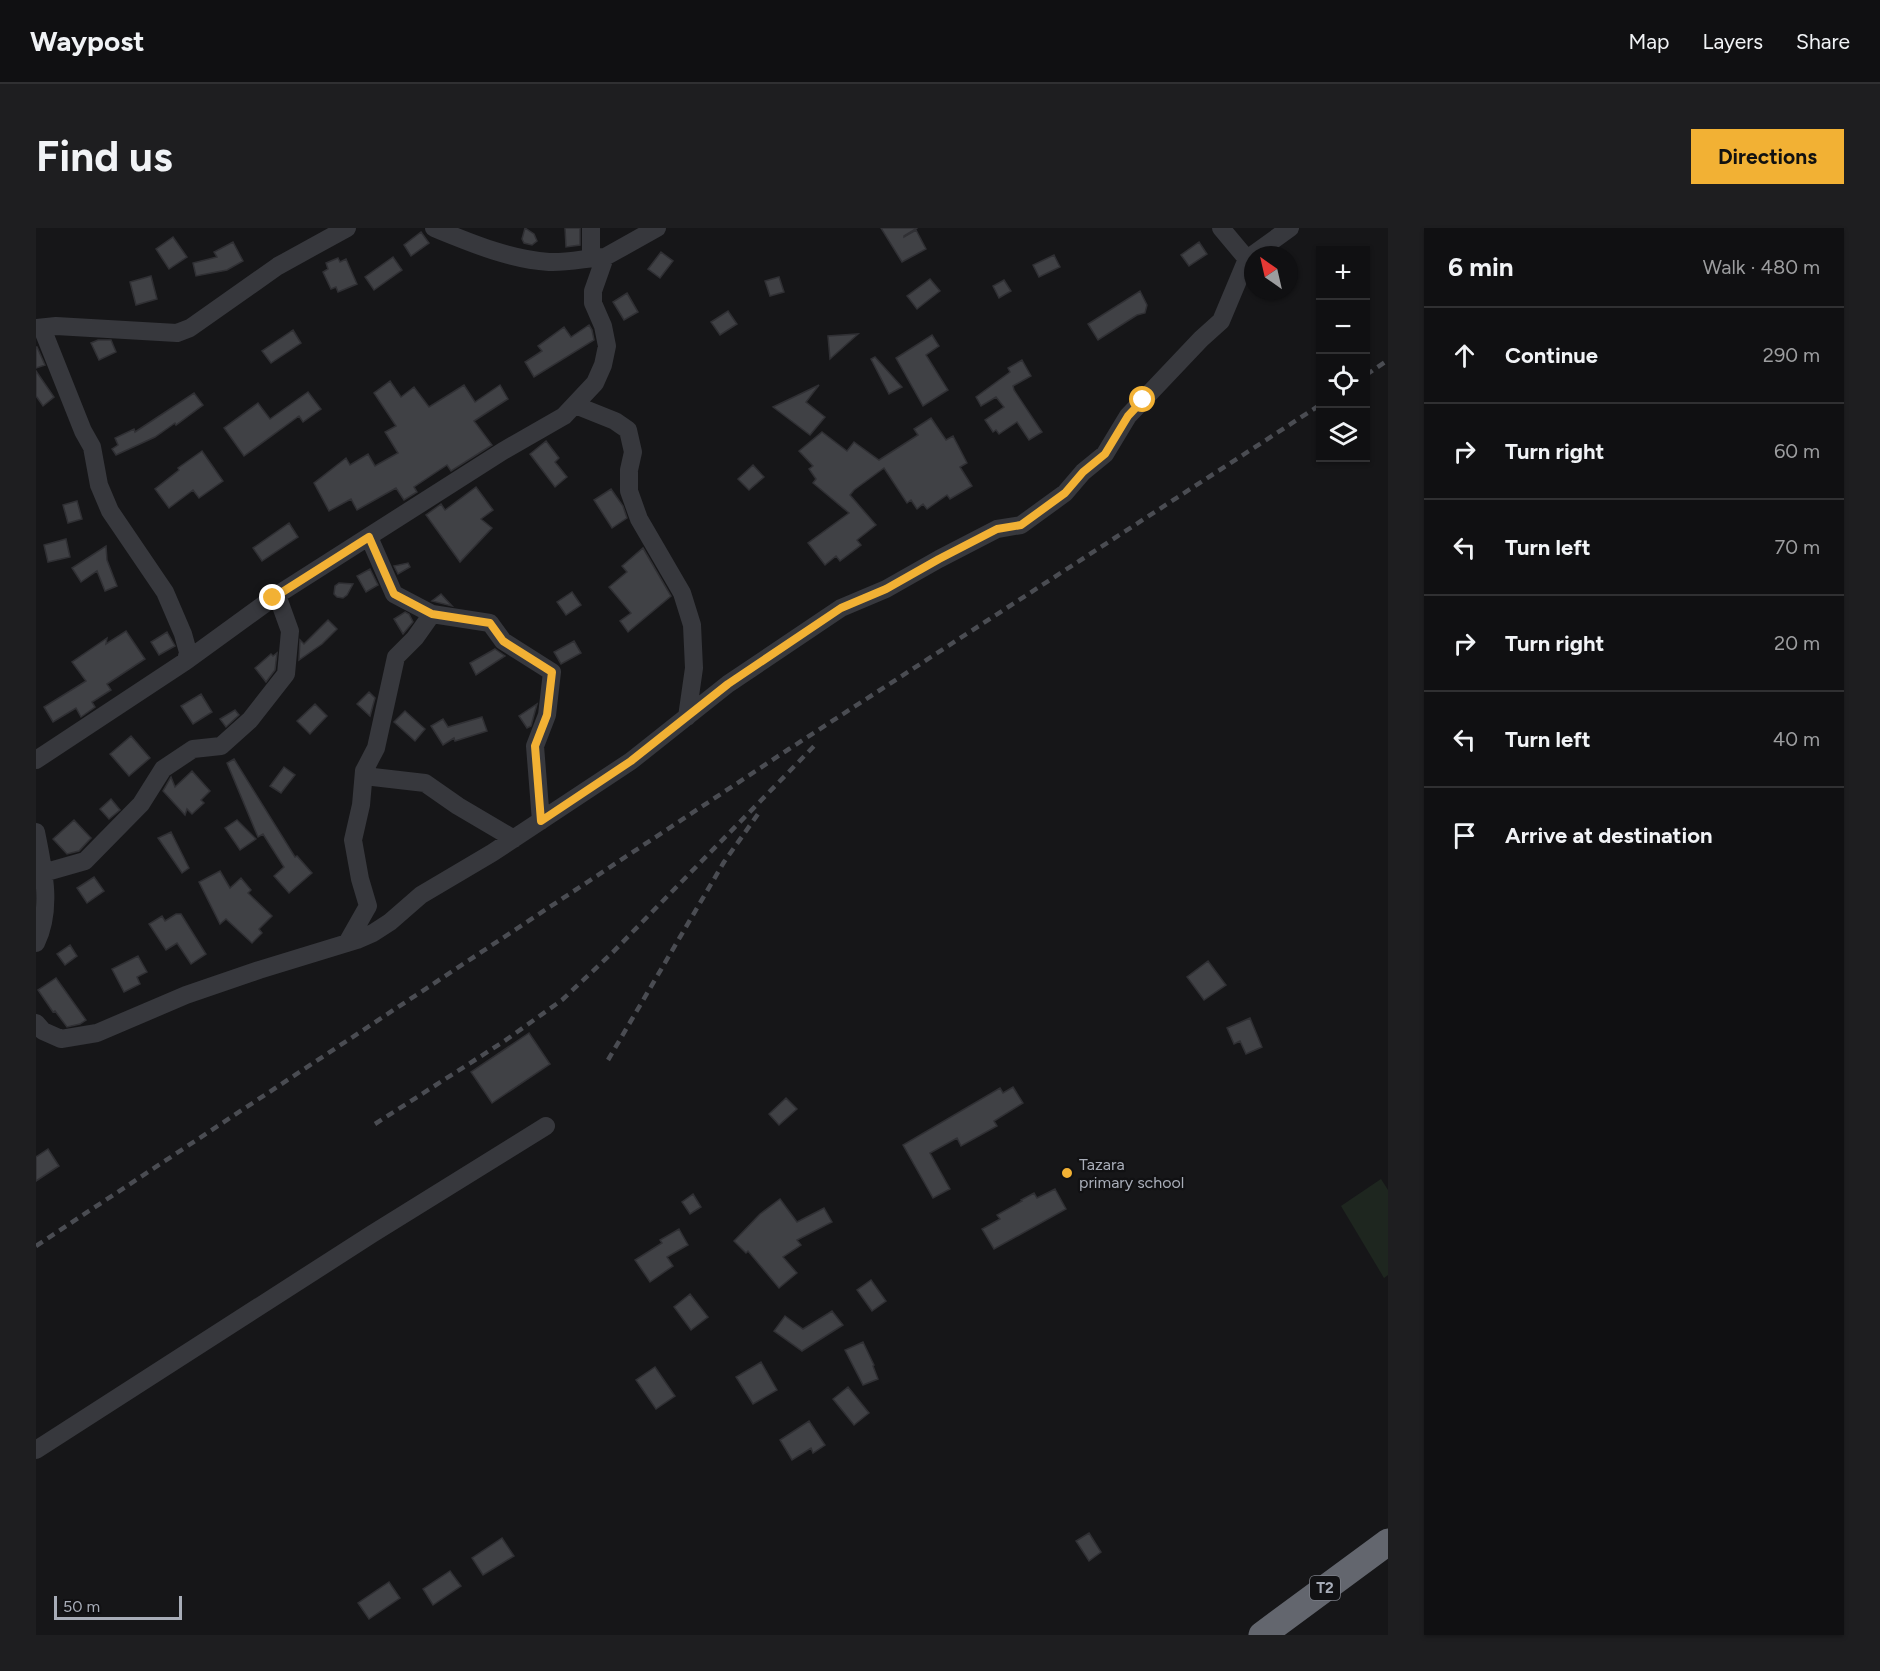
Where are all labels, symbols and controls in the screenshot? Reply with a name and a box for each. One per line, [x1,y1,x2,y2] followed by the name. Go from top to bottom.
[30,24,144,58] text: Waypost
[1629,29,1669,54] text: Map
[1702,29,1763,54] text: Layers
[1796,29,1850,54] text: Share
[1691,129,1844,184] button: Directions
[36,131,173,182] text: Find us
[1244,246,1298,300] north arrow
[1316,246,1370,462] map controls
[1316,246,1370,300] button: +
[1448,251,1514,283] text: 6 min
[1703,255,1820,279] text: Walk · 480 m
[1316,300,1370,354] button: −
[1448,339,1481,372] icon: ahead
[1505,342,1598,369] text: Continue
[1763,343,1820,367] text: 290 m
[1316,354,1370,408] button: locate
[1129,386,1155,412] route start
[1316,408,1370,462] button: layers
[1448,435,1481,468] icon: right
[1505,438,1604,465] text: Turn right
[1774,439,1820,463] text: 60 m
[1448,531,1481,564] icon: left
[1505,534,1591,561] text: Turn left
[1774,535,1820,559] text: 70 m
[259,584,285,610] route end
[1448,627,1481,660] icon: right
[1505,630,1604,657] text: Turn right
[1774,631,1820,655] text: 20 m
[1448,723,1481,756] icon: left
[1505,726,1591,753] text: Turn left
[1773,727,1820,751] text: 40 m
[1448,819,1481,852] icon: arrive
[1505,822,1713,849] text: Arrive at destination
[1079,1155,1184,1192] place label: Tazara primary school
[1060,1166,1074,1180] marker: Tazara primary school
[1310,1576,1340,1600] road number: T2
[54,1593,182,1620] scale bar
[63,1597,100,1616] text: 50 m

